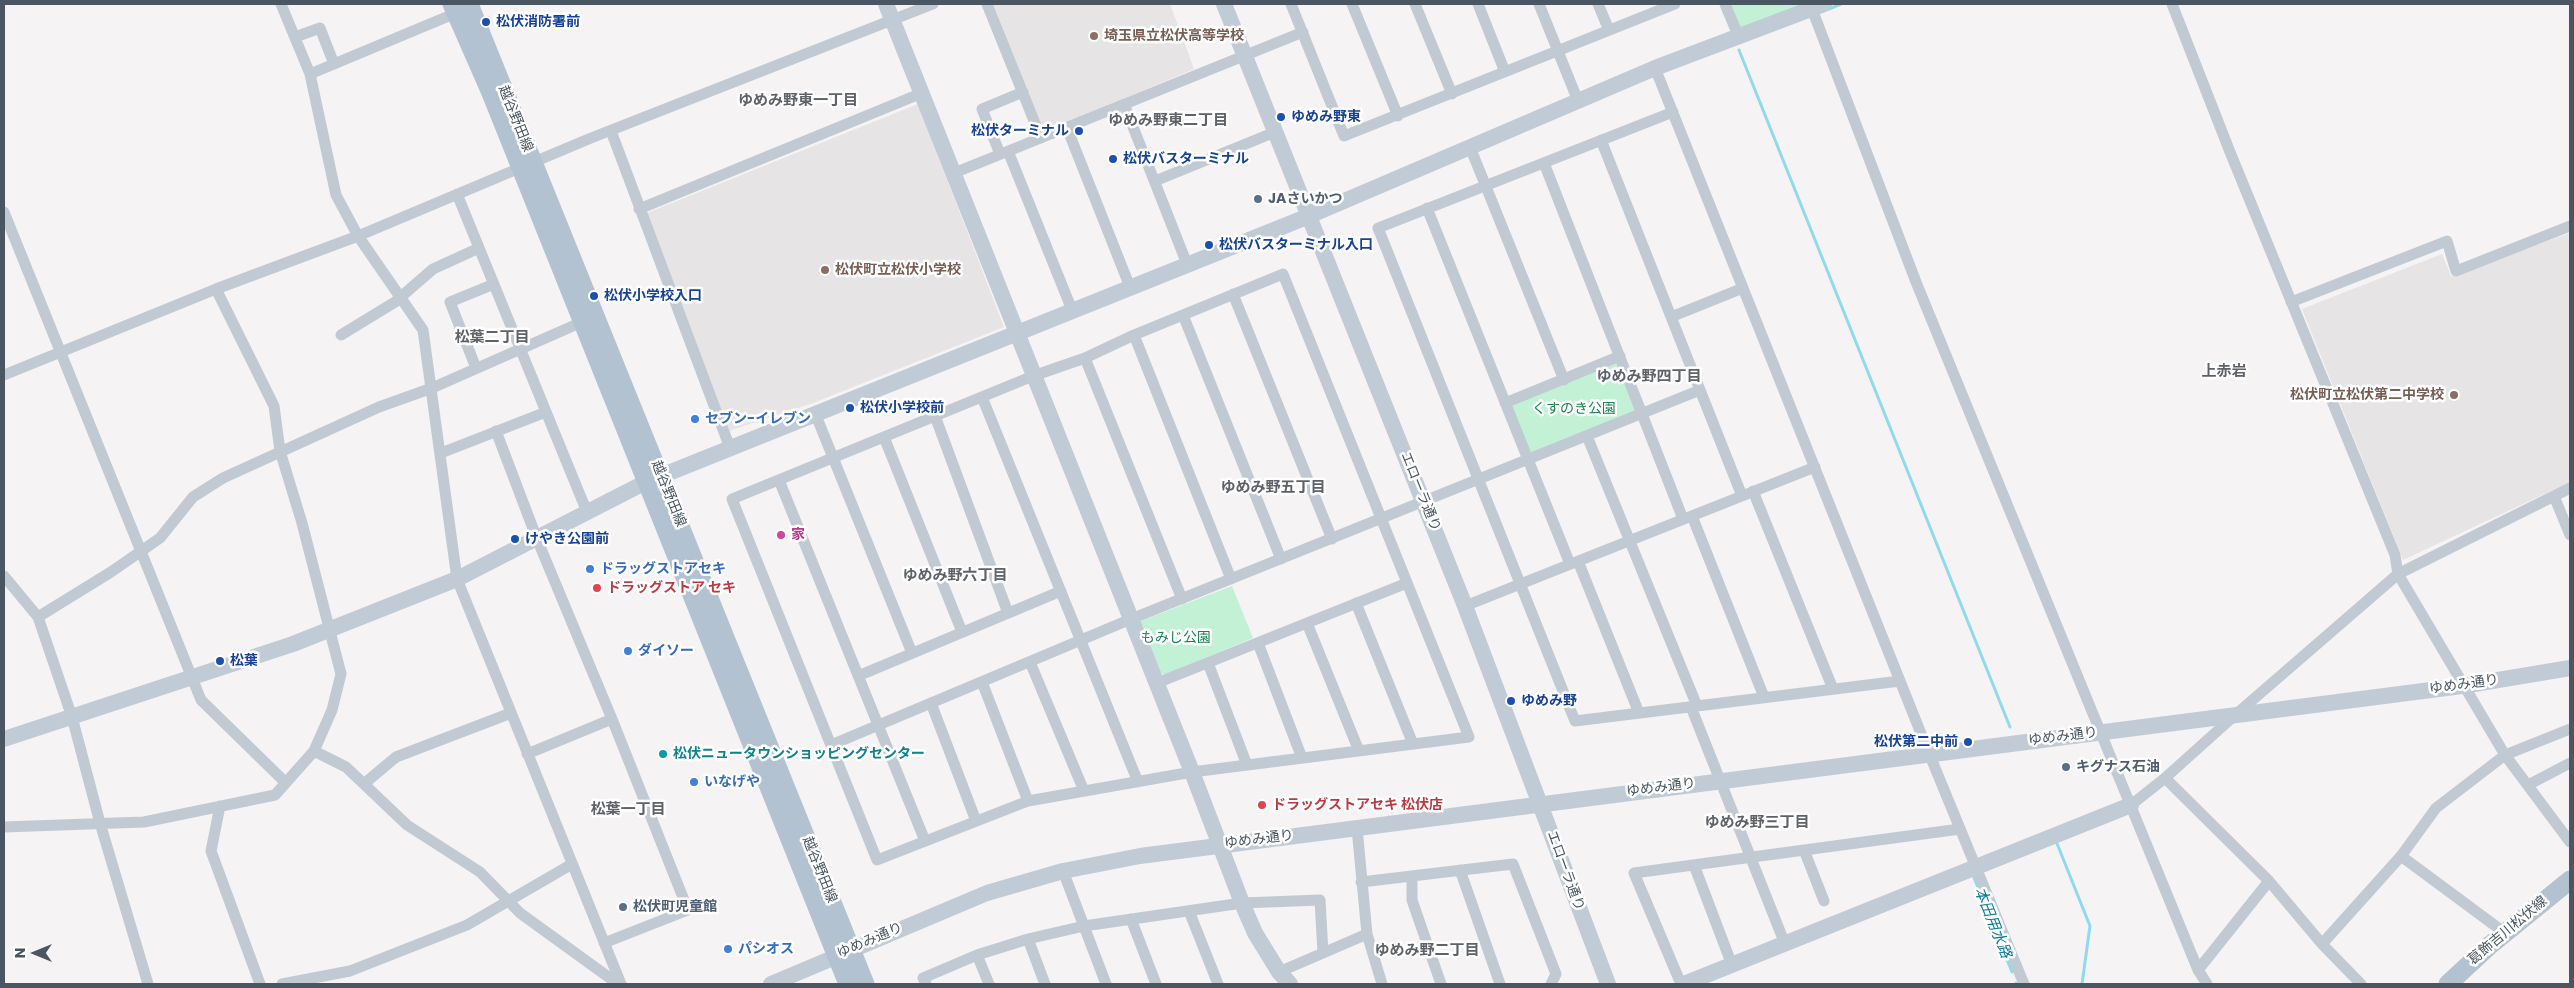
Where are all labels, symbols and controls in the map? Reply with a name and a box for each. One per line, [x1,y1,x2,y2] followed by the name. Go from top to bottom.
[496,14,580,30] place label: 松伏消防署前
[480,16,492,28] marker: 松伏消防署前
[1104,28,1244,44] place label: 埼玉県立松伏高等学校
[1088,30,1100,42] marker: 埼玉県立松伏高等学校
[494,83,536,155] street label: 越谷野田線
[738,92,858,110] district label: ゆめみ野東一丁目
[1291,109,1361,125] place label: ゆめみ野東
[1275,111,1287,123] marker: ゆめみ野東
[1108,112,1228,130] district label: ゆめみ野東二丁目
[971,123,1069,139] place label: 松伏ターミナル
[1073,125,1085,137] marker: 松伏ターミナル
[1123,151,1249,167] place label: 松伏バスターミナル
[1107,153,1119,165] marker: 松伏バスターミナル
[1268,191,1342,207] place label: JAさいかつ
[1252,193,1264,205] marker: JAさいかつ
[1219,237,1373,253] place label: 松伏バスターミナル入口
[1203,239,1215,251] marker: 松伏バスターミナル入口
[835,262,961,278] place label: 松伏町立松伏小学校
[819,264,831,276] marker: 松伏町立松伏小学校
[604,288,702,304] place label: 松伏小学校入口
[588,290,600,302] marker: 松伏小学校入口
[455,329,529,347] district label: 松葉二丁目
[2202,363,2246,381] district label: 上赤岩
[1597,368,1701,386] district label: ゆめみ野四丁目
[2290,387,2444,403] place label: 松伏町立松伏第二中学校
[2448,389,2460,401] marker: 松伏町立松伏第二中学校
[860,400,944,416] place label: 松伏小学校前
[1532,401,1616,417] park label: くすのき公園
[844,402,856,414] marker: 松伏小学校前
[705,411,811,427] place label: セブン-イレブン
[689,413,701,425] marker: セブン-イレブン
[1396,450,1444,534] street label: エローラ通り
[647,458,689,530] street label: 越谷野田線
[1221,479,1325,497] district label: ゆめみ野五丁目
[791,527,805,543] place label: 家
[775,529,787,541] marker: 家
[525,531,609,547] place label: けやき公園前
[509,533,521,545] marker: けやき公園前
[600,561,726,577] place label: ドラッグストアセキ
[584,563,596,575] marker: ドラッグストアセキ
[903,567,1007,585] district label: ゆめみ野六丁目
[607,580,736,596] place label: ドラッグストア セキ
[591,582,603,594] marker: ドラッグストア セキ
[1141,630,1211,646] park label: もみじ公園
[638,643,694,659] place label: ダイソー
[622,645,634,657] marker: ダイソー
[230,653,258,669] place label: 松葉
[214,655,226,667] marker: 松葉
[2428,672,2500,698] street label: ゆめみ通り
[1521,693,1577,709] place label: ゆめみ野
[1505,695,1517,707] marker: ゆめみ野
[2027,724,2099,750] street label: ゆめみ通り
[1874,734,1958,750] place label: 松伏第二中前
[1962,736,1974,748] marker: 松伏第二中前
[673,746,925,762] place label: 松伏ニュータウンショッピングセンター
[657,748,669,760] marker: 松伏ニュータウンショッピングセンター
[2076,759,2160,775] place label: キグナス石油
[2060,761,2072,773] marker: キグナス石油
[704,774,760,790] place label: いなげや
[1625,775,1697,801] street label: ゆめみ通り
[688,776,700,788] marker: いなげや
[1272,797,1443,813] place label: ドラッグストアセキ 松伏店
[1256,799,1268,811] marker: ドラッグストアセキ 松伏店
[591,801,665,819] district label: 松葉一丁目
[1705,814,1809,832] district label: ゆめみ野三丁目
[1223,827,1295,853] street label: ゆめみ通り
[1543,829,1587,913] street label: エローラ通り
[798,834,840,906] street label: 越谷野田線
[1970,885,2014,961] water label: 本田用水路
[2465,893,2551,969] street label: 葛飾吉川松伏線
[633,899,717,915] place label: 松伏町児童館
[617,901,629,913] marker: 松伏町児童館
[835,920,905,962] street label: ゆめみ通り
[10,928,60,978] north arrow
[738,941,794,957] place label: パシオス
[1375,942,1479,960] district label: ゆめみ野二丁目
[722,943,734,955] marker: パシオス
[10,948,30,958] text: N

